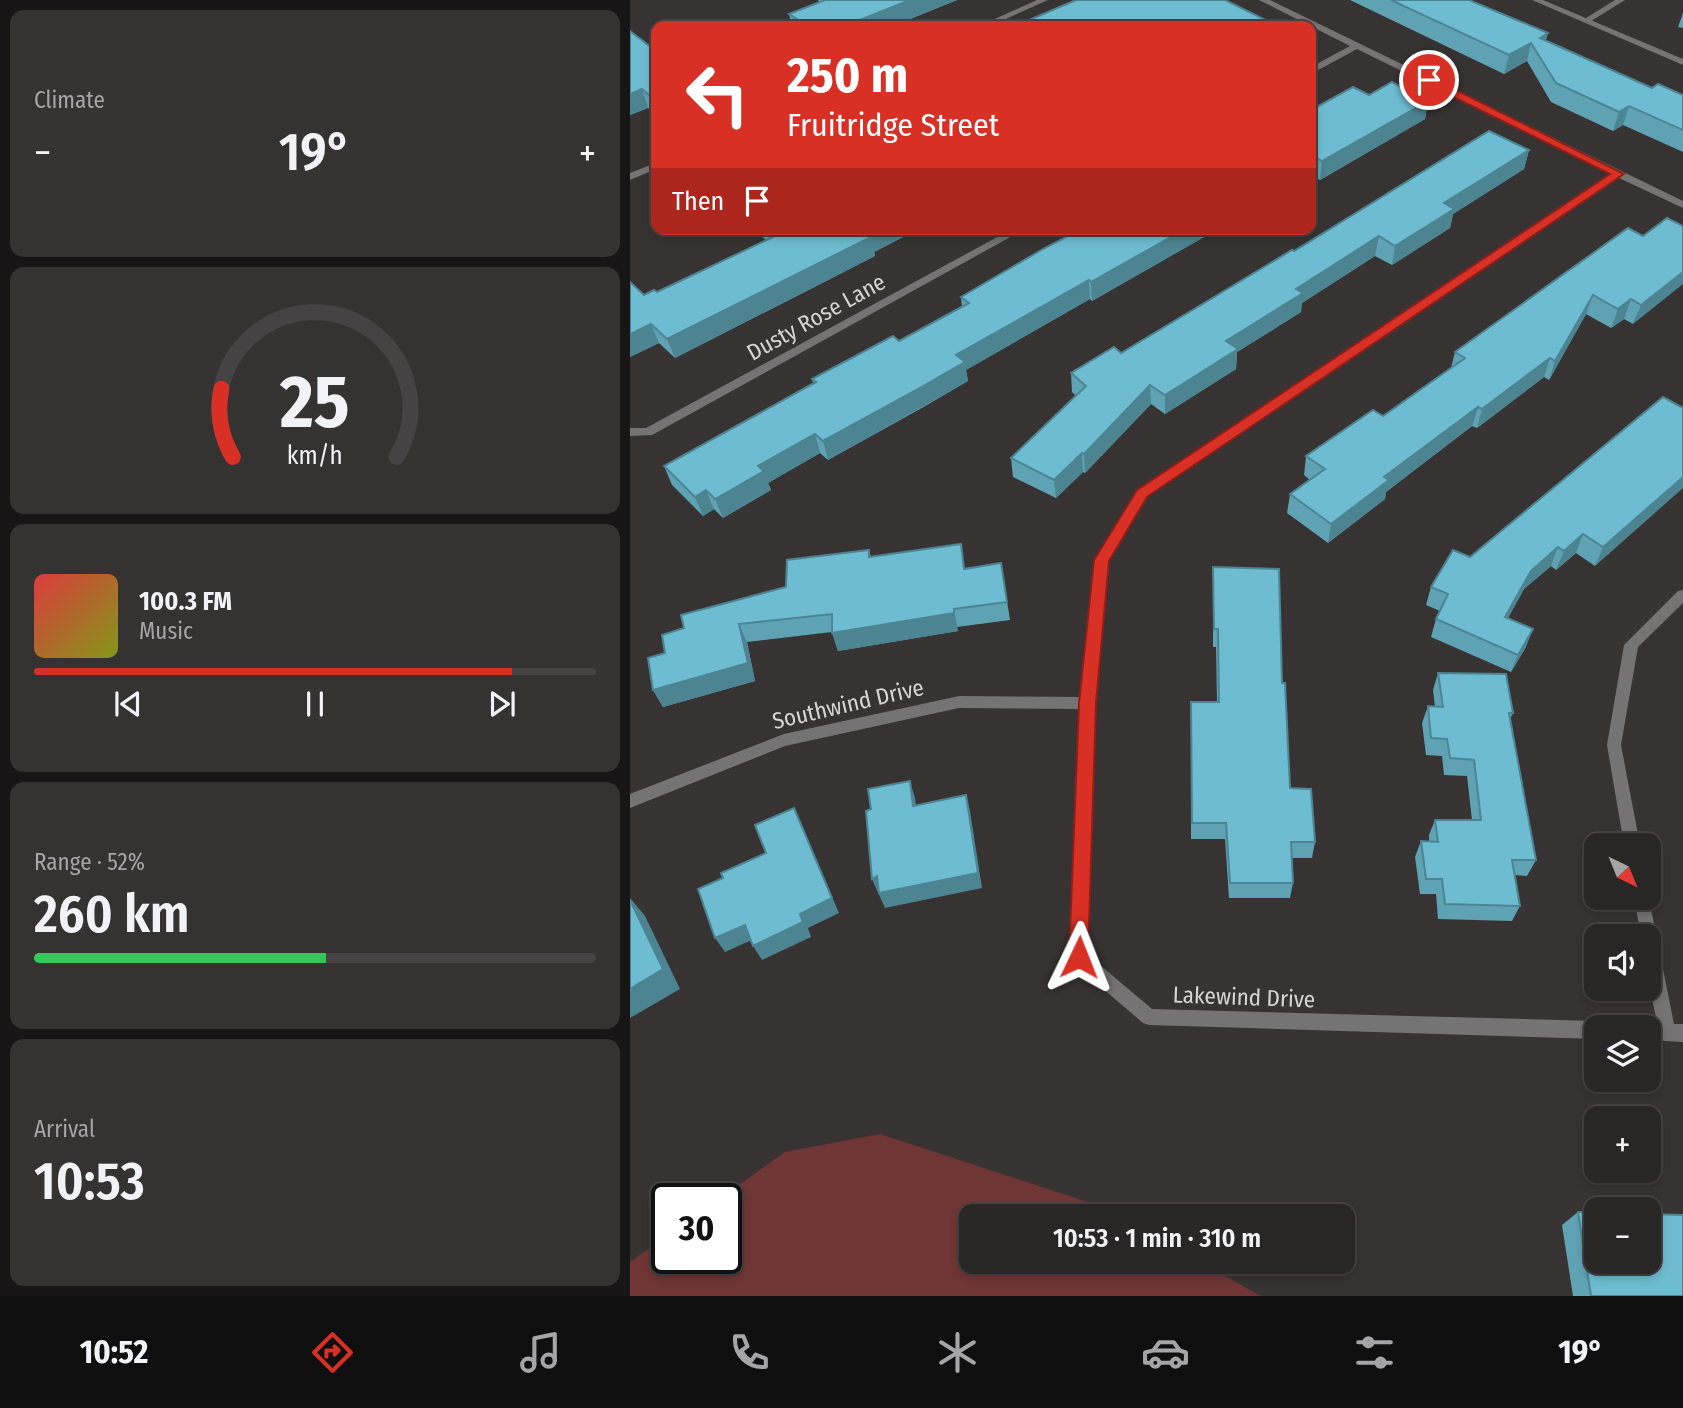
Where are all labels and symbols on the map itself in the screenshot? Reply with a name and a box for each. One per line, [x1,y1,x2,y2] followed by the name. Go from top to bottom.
[1399,50,1459,110] pin
[742,267,890,367] street label: Dusty Rose Lane
[770,673,926,735] street label: Southwind Drive
[1584,833,1661,910] north arrow
[1042,920,1116,994] position arrow
[1172,981,1316,1013] street label: Lakewind Drive
[651,1183,742,1274] speed limit sign: 30

